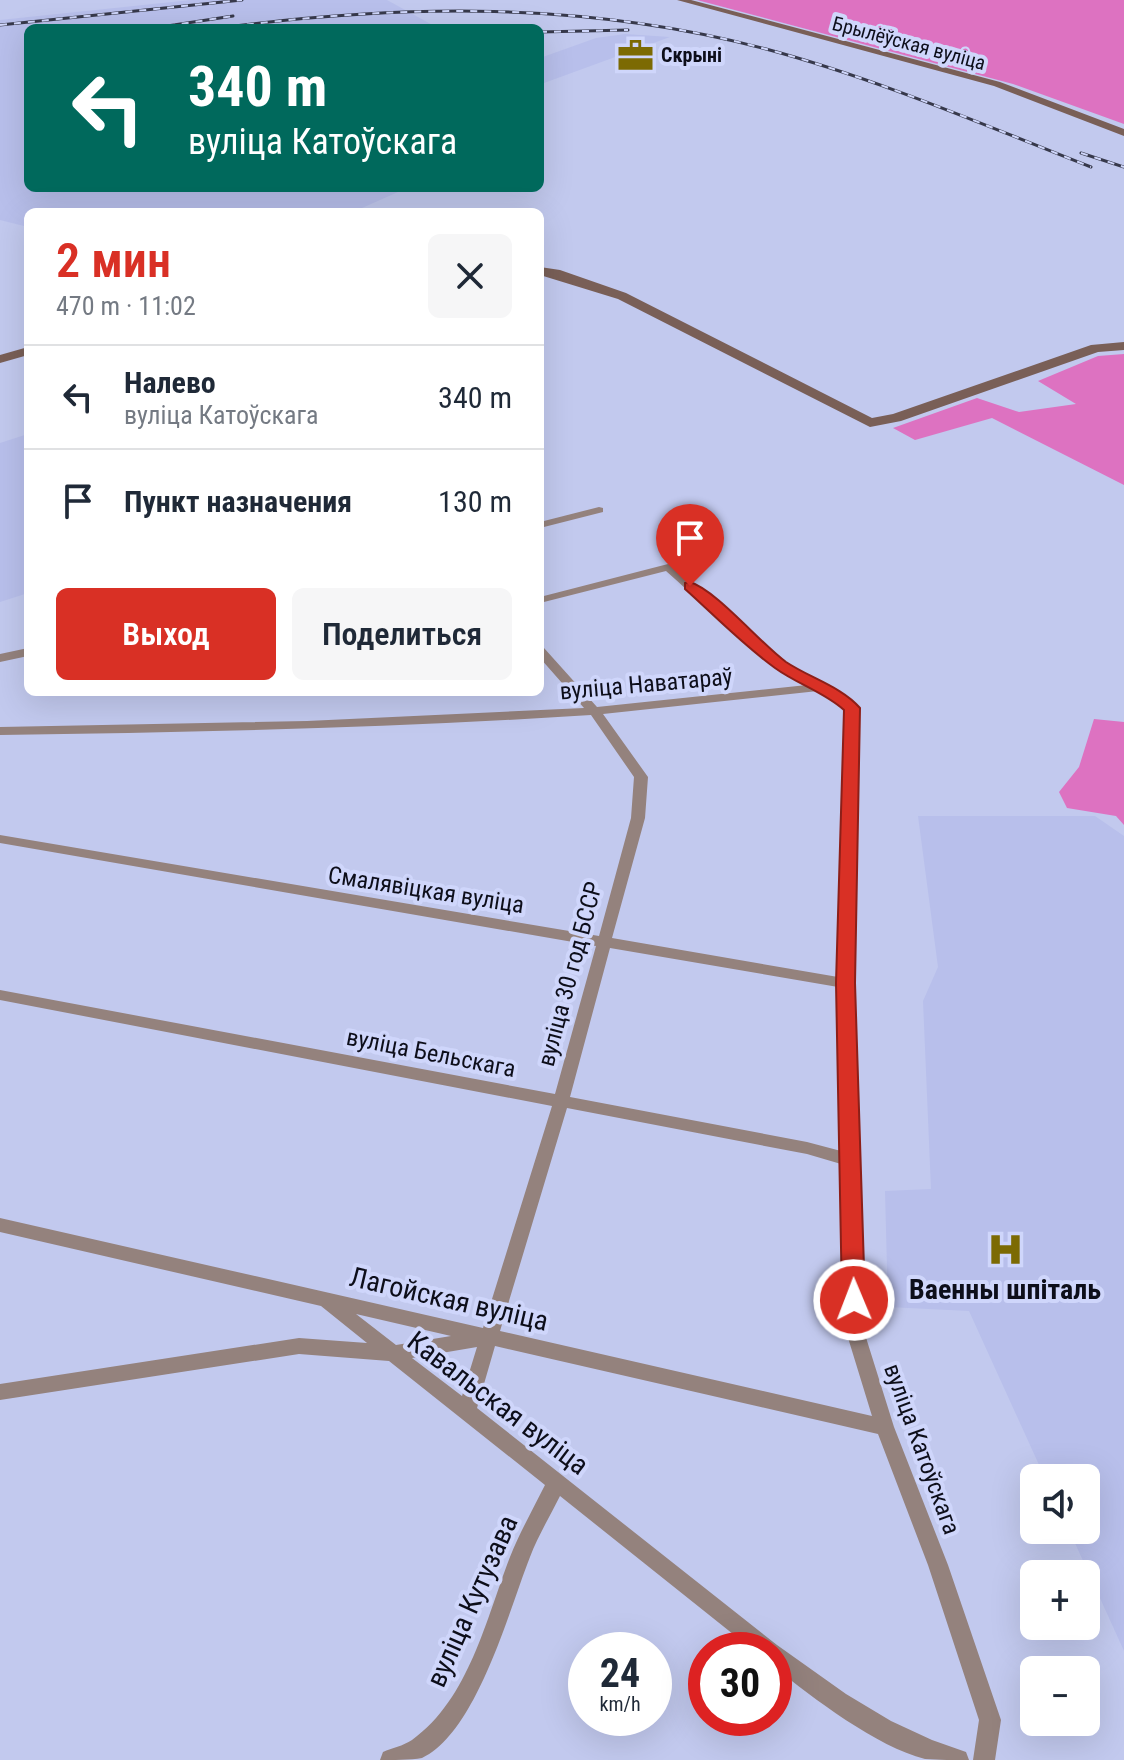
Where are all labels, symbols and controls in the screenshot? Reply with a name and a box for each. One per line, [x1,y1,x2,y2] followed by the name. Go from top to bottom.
[830,11,988,75] street label: Брылёўская вуліца
[616,36,654,74] office icon: Скрыні
[661,43,722,67] place label: Скрыні
[188,54,327,120] text: 340 m
[56,56,160,160] icon: left
[188,121,457,163] text: вуліца Катоўскага
[56,232,171,289] text: 2 мин
[428,234,512,318] button: close
[56,291,196,321] text: 470 m · 11:02
[124,365,216,400] text: Налево
[56,375,100,419] icon: left
[438,380,512,415] text: 340 m
[124,400,319,430] text: вуліца Катоўскага
[56,479,100,523] icon: arrive
[124,484,352,519] text: Пункт назначения
[438,484,512,519] text: 130 m
[656,504,724,586] pin
[668,516,712,560] icon: arrive
[56,588,276,680] button: Выход
[292,588,512,680] button: Поделиться
[558,663,734,705] street label: вуліца Наватараў
[326,861,526,919] street label: Смалявіцкая вуліца
[532,879,608,1069] street label: вуліца 30 год БССР
[344,1023,518,1083] street label: вуліца Бельскага
[986,1230,1024,1268] hospital icon: Ваенны шпіталь
[812,1258,896,1342] position arrow
[347,1260,551,1338] street label: Лагойская вуліца
[909,1273,1101,1306] place label: Ваенны шпіталь
[401,1324,595,1482] street label: Кавальская вуліца
[878,1360,966,1538] street label: вуліца Катоўскага
[1020,1464,1100,1736] map controls
[1020,1464,1100,1544] button: sound
[419,1510,525,1692] street label: вуліца Кутузава
[1020,1560,1100,1640] button: +
[688,1632,792,1736] speed limit sign: 30
[600,1650,640,1697] text: 24
[1020,1656,1100,1736] button: −
[599,1692,641,1716] text: km/h

